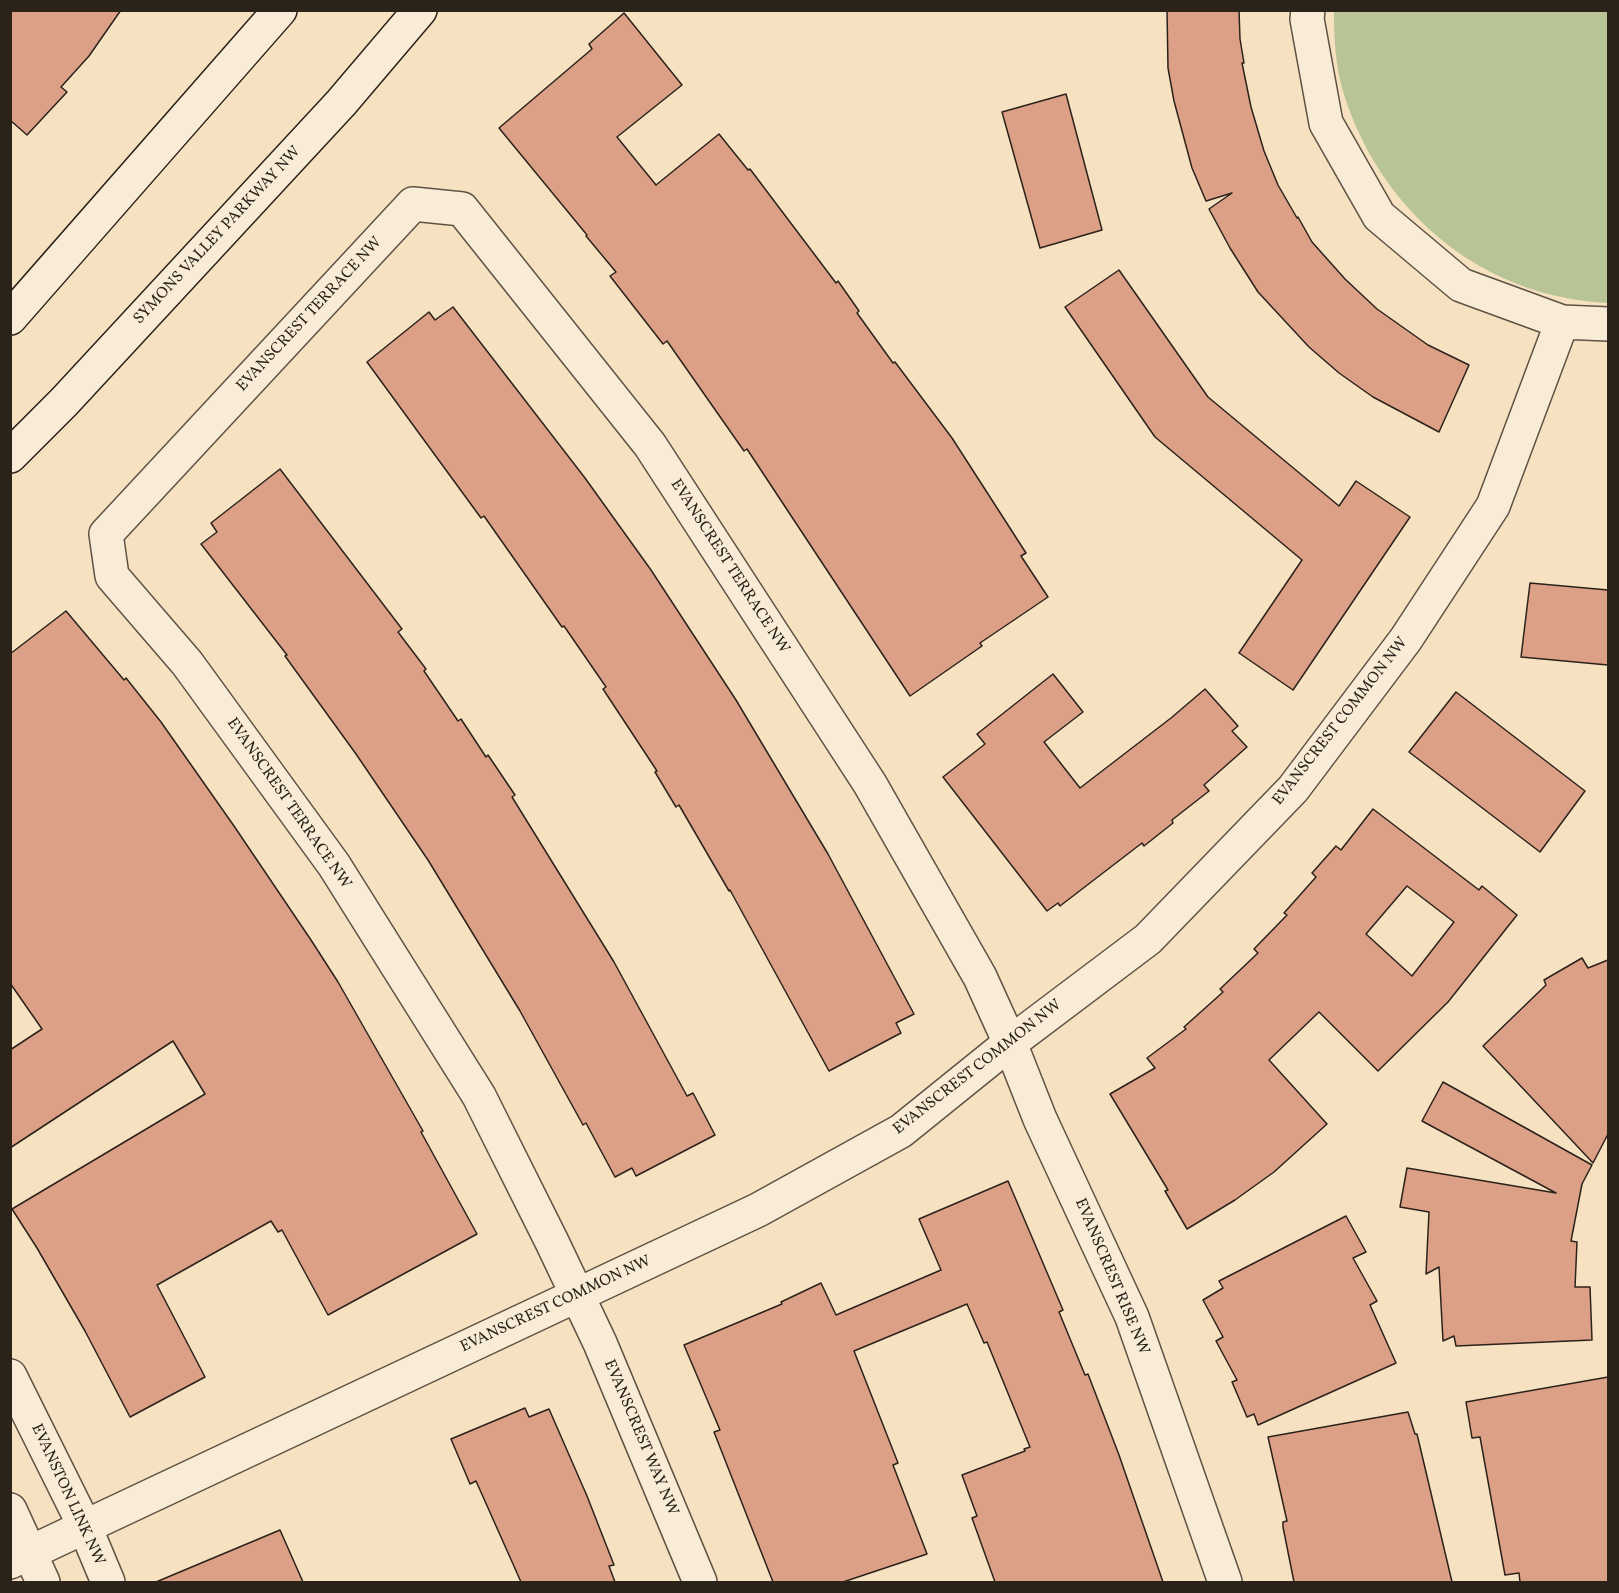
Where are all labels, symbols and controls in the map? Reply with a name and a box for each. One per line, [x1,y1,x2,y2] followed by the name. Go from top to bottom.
[130,143,306,329] street label: SYMONS VALLEY PARKWAY NW
[233,234,387,396] street label: EVANSCREST TERRACE NW
[665,476,793,658] street label: EVANSCREST TERRACE NW
[1269,634,1413,810] street label: EVANSCREST COMMON NW
[222,715,354,893] street label: EVANSCREST TERRACE NW
[890,996,1066,1140] street label: EVANSCREST COMMON NW
[1069,1196,1153,1358] street label: EVANSCREST RISE NW
[458,1252,654,1358] street label: EVANSCREST COMMON NW
[598,1357,682,1519] street label: EVANSCREST WAY NW
[26,1421,108,1569] street label: EVANSTON LINK NW

